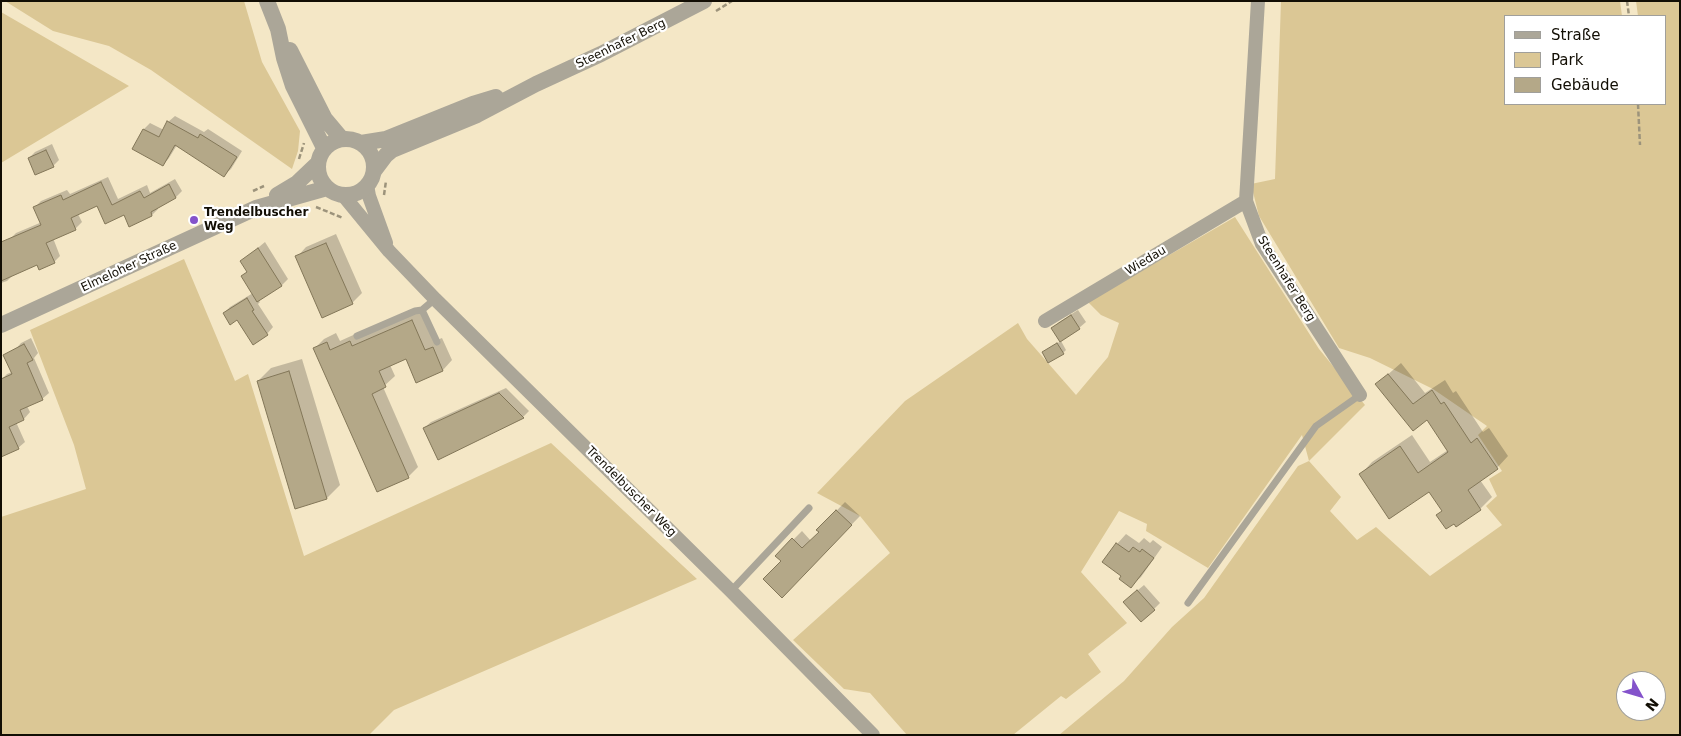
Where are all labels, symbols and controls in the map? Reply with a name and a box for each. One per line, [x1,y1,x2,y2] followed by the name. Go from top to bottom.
[1504,15,1666,105] legend
[574,16,668,72] street label: Steenhafer Berg
[1551,26,1600,44] text: Straße
[1551,51,1583,69] text: Park
[1551,76,1619,94] text: Gebäude
[204,206,308,234] place label: Trendelbuscher Weg
[188,214,200,226] marker: Trendelbuscher Weg
[1254,234,1318,324] street label: Steenhafer Berg
[79,239,179,295] street label: Elmeloher Straße
[1123,243,1169,279] street label: Wiedau
[583,444,679,540] street label: Trendelbuscher Weg
[1616,671,1666,721] north arrow
[1642,695,1662,714] text: N

